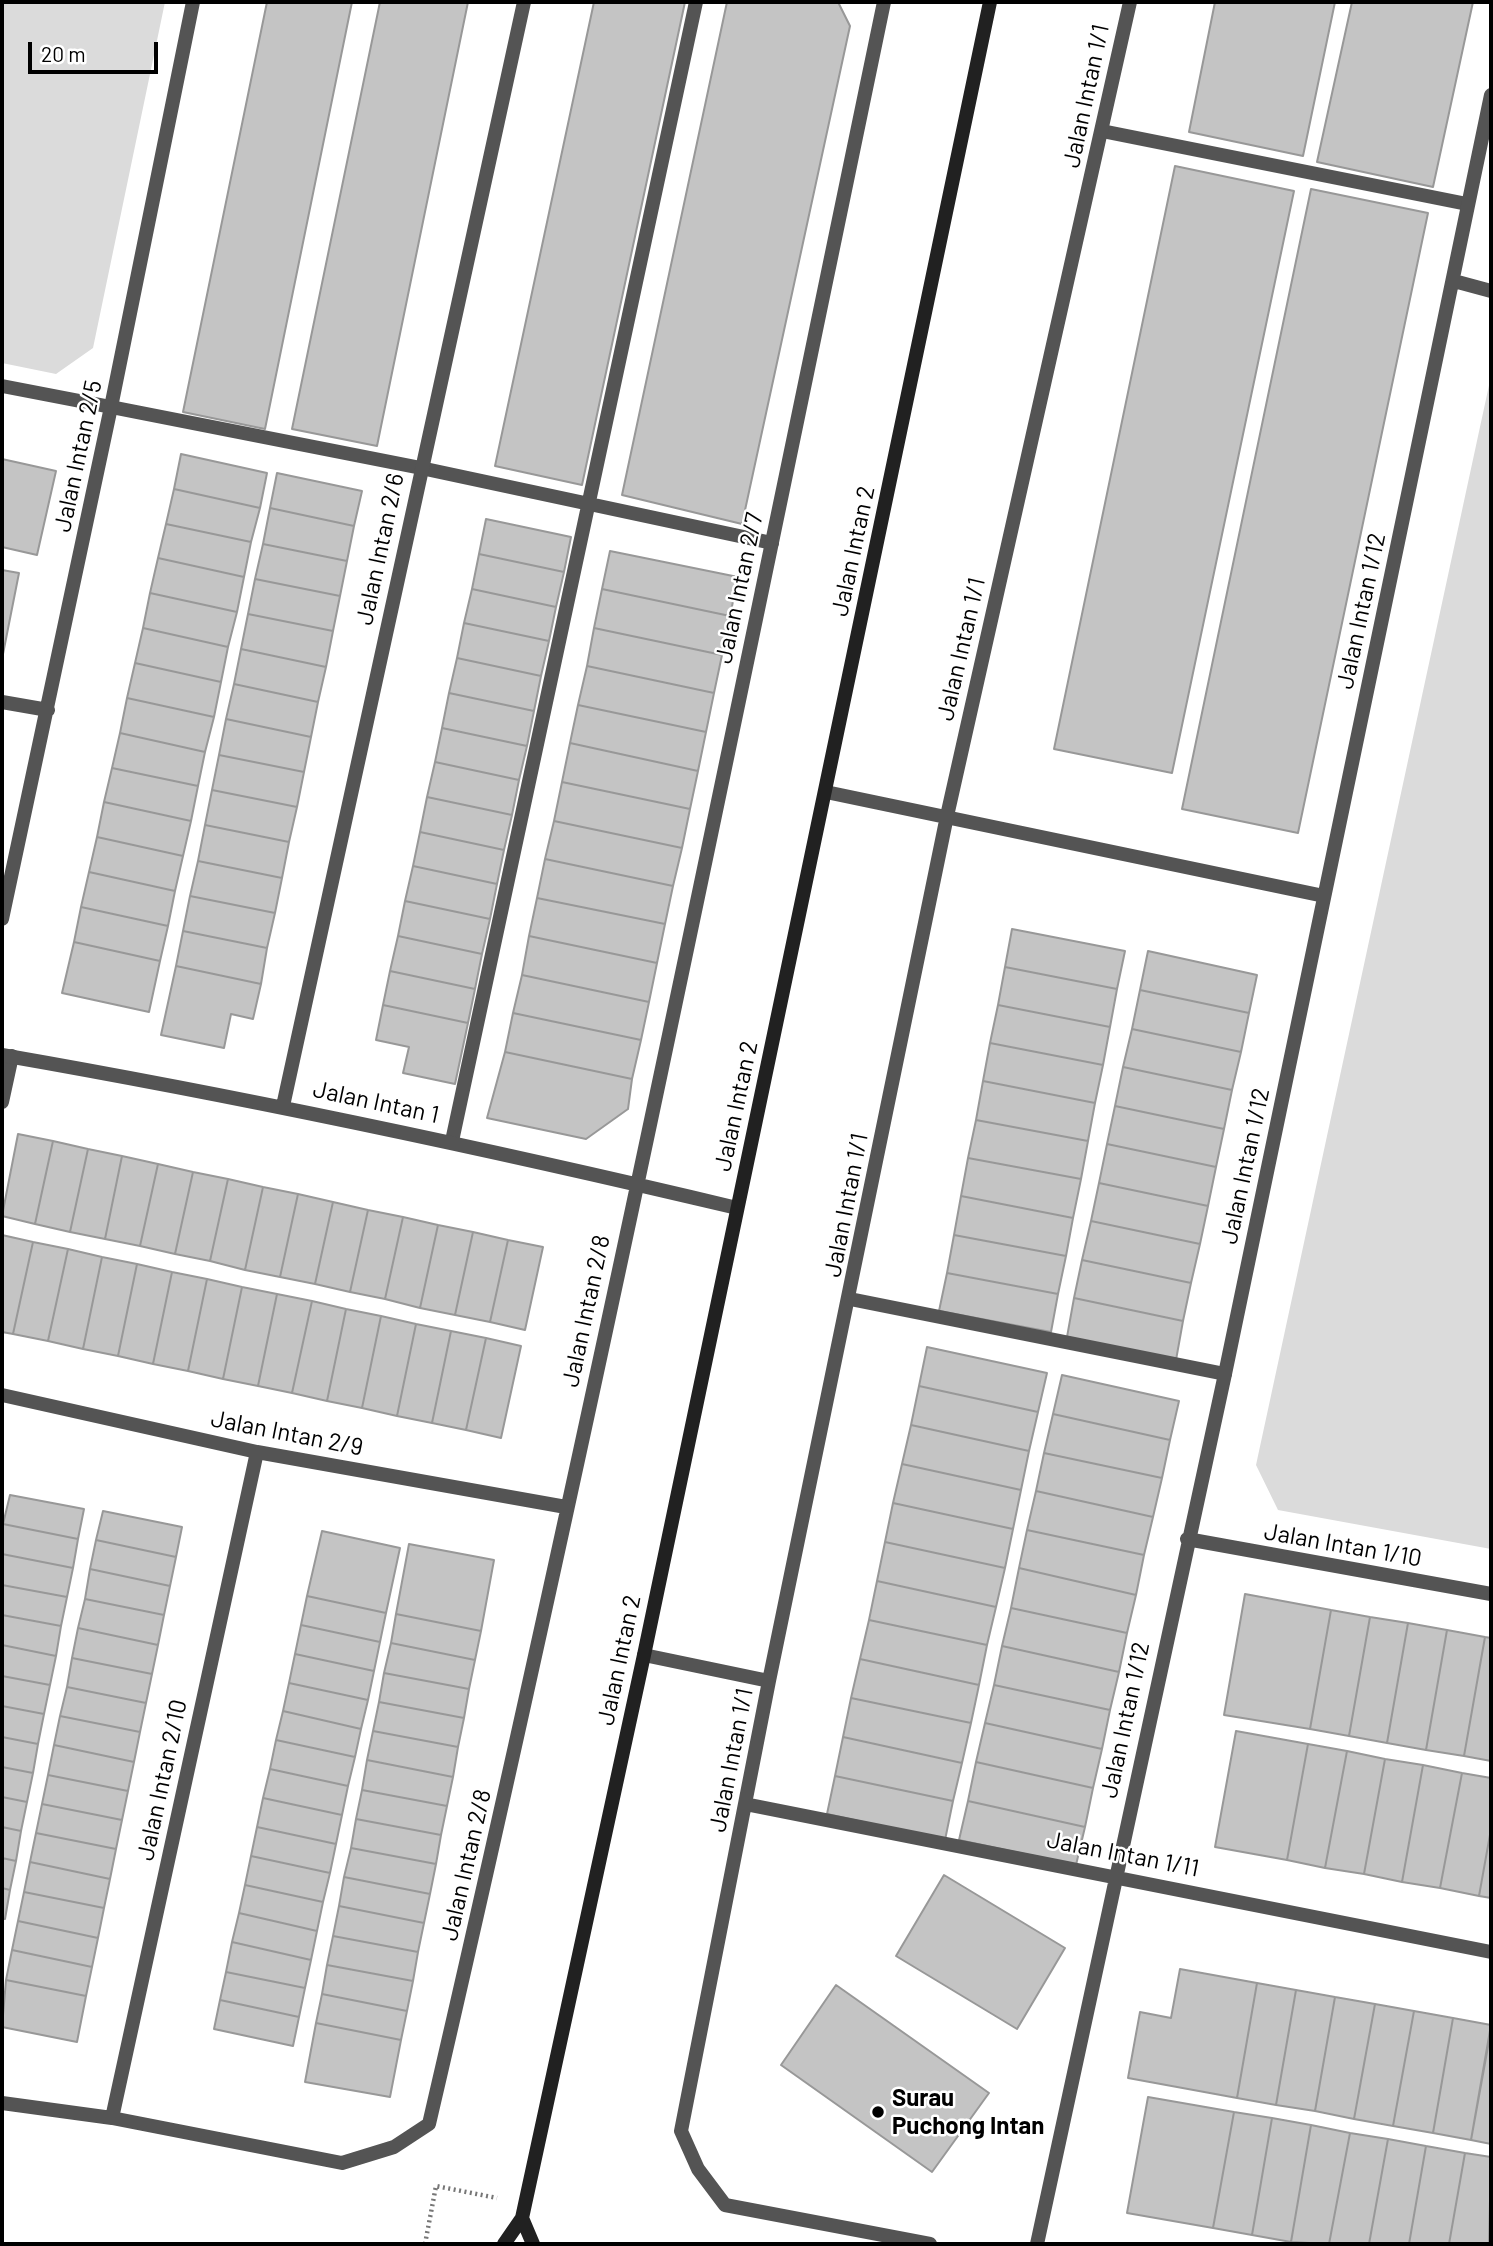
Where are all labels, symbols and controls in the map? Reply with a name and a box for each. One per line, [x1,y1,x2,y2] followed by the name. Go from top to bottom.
[1057,22,1115,170] street label: Jalan Intan 1/1
[32,28,161,72] scale bar
[41,41,86,66] text: 20 m
[48,378,108,534] street label: Jalan Intan 2/5
[350,471,410,627] street label: Jalan Intan 2/6
[825,483,881,619] street label: Jalan Intan 2
[709,510,769,666] street label: Jalan Intan 2/7
[1330,530,1392,692] street label: Jalan Intan 1/12
[931,575,991,723] street label: Jalan Intan 1/1
[708,1038,764,1174] street label: Jalan Intan 2
[310,1075,442,1129] street label: Jalan Intan 1
[1214,1085,1276,1247] street label: Jalan Intan 1/12
[818,1131,874,1279] street label: Jalan Intan 1/1
[556,1232,616,1390] street label: Jalan Intan 2/8
[208,1404,366,1462] street label: Jalan Intan 2/9
[1262,1517,1424,1573] street label: Jalan Intan 1/10
[591,1592,647,1728] street label: Jalan Intan 2
[1094,1639,1156,1801] street label: Jalan Intan 1/12
[703,1686,759,1834] street label: Jalan Intan 1/1
[131,1697,193,1863] street label: Jalan Intan 2/10
[435,1786,497,1944] street label: Jalan Intan 2/8
[1044,1825,1202,1883] street label: Jalan Intan 1/11
[892,2084,1044,2140] place label: Surau Puchong Intan
[870,2104,886,2120] marker: Surau Puchong Intan

